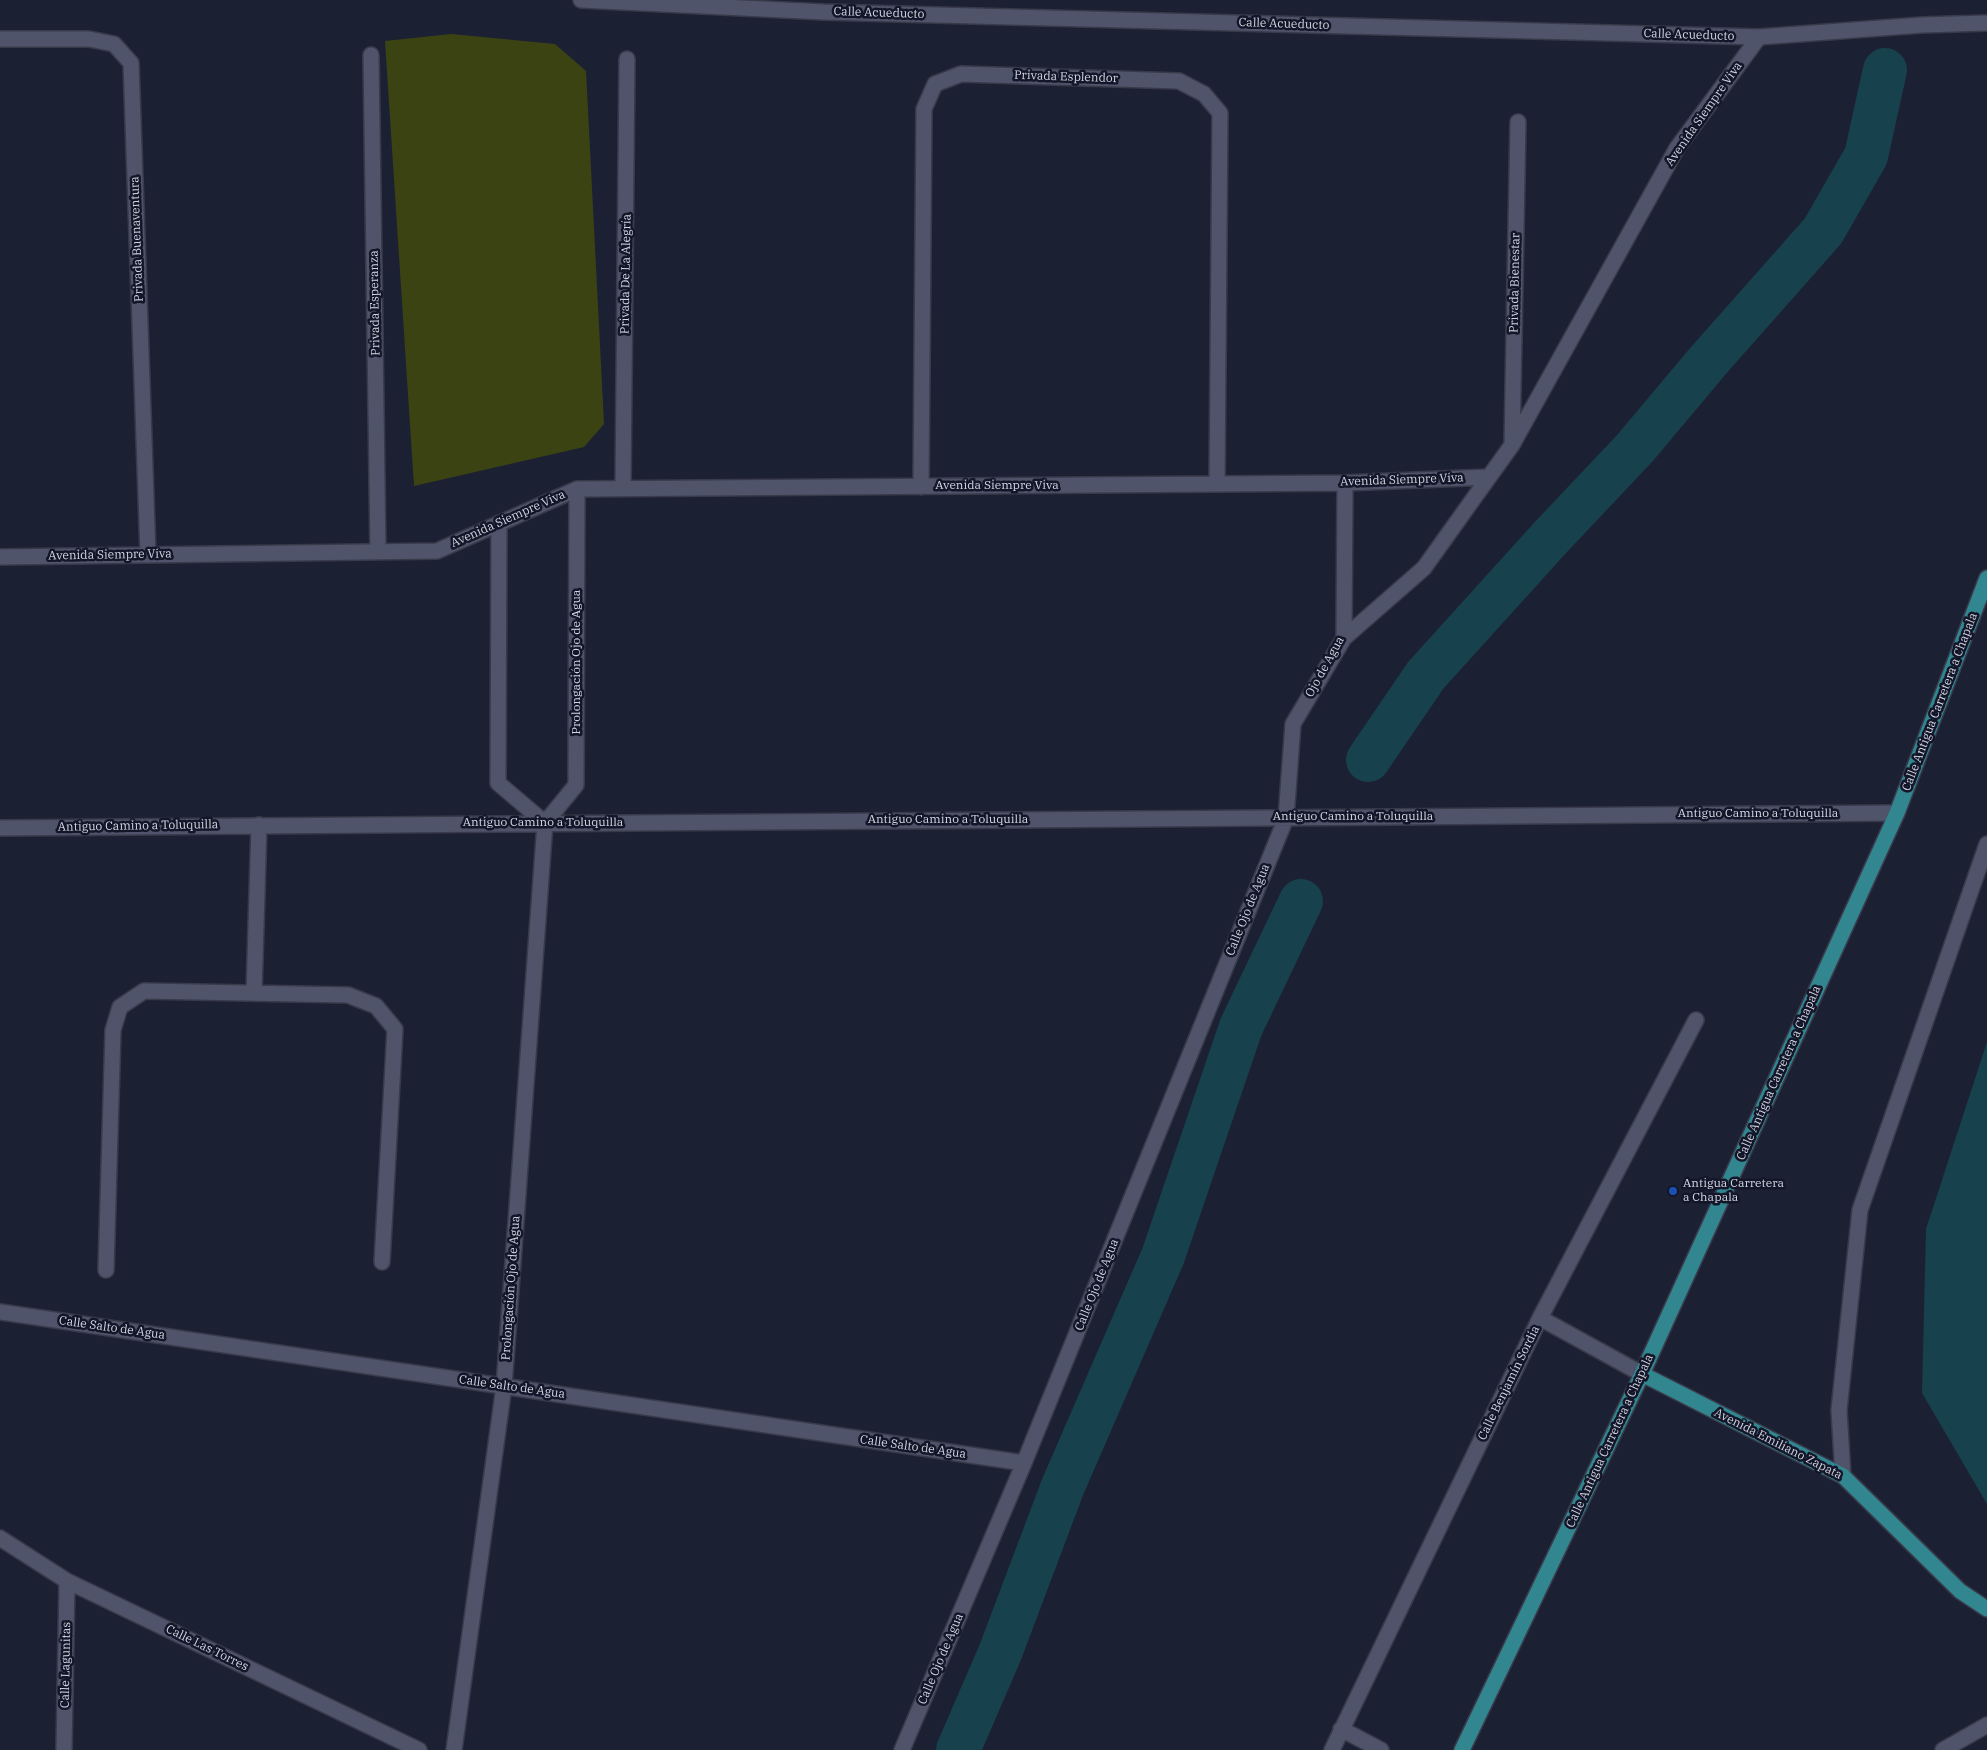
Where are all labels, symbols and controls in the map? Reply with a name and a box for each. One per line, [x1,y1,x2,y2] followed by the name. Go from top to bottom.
[833,4,925,22] street label: Calle Acueducto
[1238,15,1330,33] street label: Calle Acueducto
[1643,26,1735,44] street label: Calle Acueducto
[1663,59,1745,169] street label: Avenida Siempre Viva
[1014,68,1118,86] street label: Privada Esplendor
[128,176,146,302] street label: Privada Buenaventura
[618,214,634,334] street label: Privada De La Alegría
[1507,233,1523,333] street label: Privada Bienestar
[367,250,383,356] street label: Privada Esperanza
[1340,471,1464,489] street label: Avenida Siempre Viva
[935,479,1059,493] street label: Avenida Siempre Viva
[449,487,567,551] street label: Avenida Siempre Viva
[48,547,172,563] street label: Avenida Siempre Viva
[570,590,584,734] street label: Prolongación Ojo de Agua
[1899,611,1981,793] street label: Calle Antigua Carretera a Chapala
[1302,634,1348,700] street label: Ojo de Agua
[1678,807,1838,821] street label: Antiguo Camino a Toluquilla
[1273,810,1433,824] street label: Antiguo Camino a Toluquilla
[868,813,1028,827] street label: Antiguo Camino a Toluquilla
[463,816,623,830] street label: Antiguo Camino a Toluquilla
[58,817,218,835] street label: Antiguo Camino a Toluquilla
[1223,862,1273,958] street label: Calle Ojo de Agua
[1734,983,1824,1163] street label: Calle Antigua Carretera a Chapala
[1683,1177,1784,1205] place label: Antigua Carretera a Chapala
[1667,1185,1679,1197] marker: Antigua Carretera a Chapala
[499,1215,523,1361] street label: Prolongación Ojo de Agua
[1072,1237,1122,1333] street label: Calle Ojo de Agua
[58,1313,166,1343] street label: Calle Salto de Agua
[1475,1323,1543,1443] street label: Calle Benjamín Sordia
[1563,1352,1657,1530] street label: Calle Antigua Carretera a Chapala
[458,1372,566,1402] street label: Calle Salto de Agua
[1712,1405,1844,1483] street label: Avenida Emiliano Zapata
[859,1432,967,1462] street label: Calle Salto de Agua
[915,1611,967,1707] street label: Calle Ojo de Agua
[58,1622,74,1708] street label: Calle Lagunitas
[163,1622,251,1674] street label: Calle Las Torres

